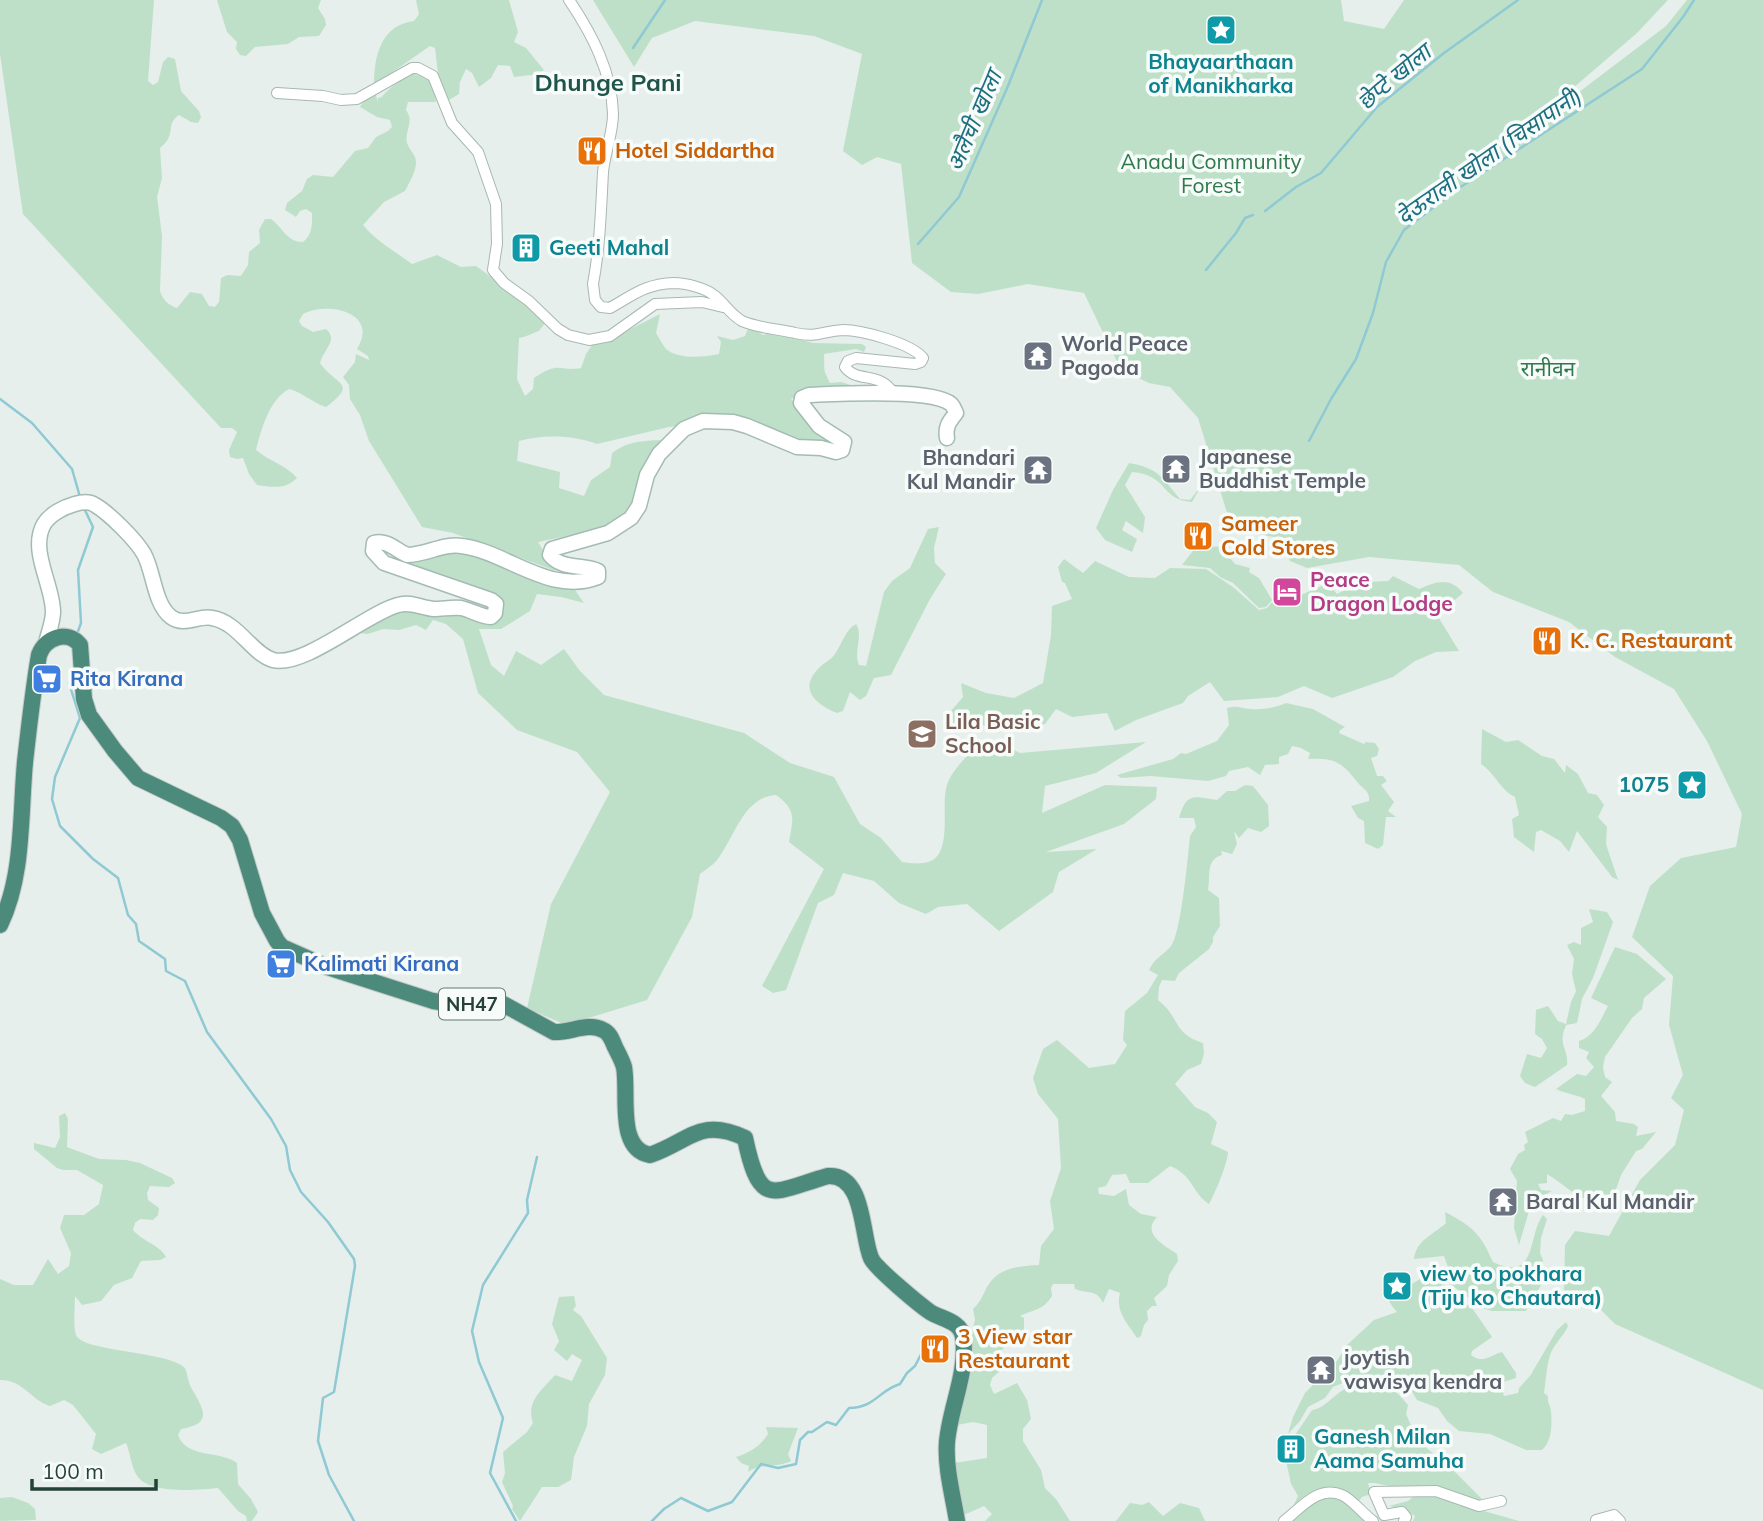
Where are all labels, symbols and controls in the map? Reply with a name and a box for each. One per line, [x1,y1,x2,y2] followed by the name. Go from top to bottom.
[1204,13,1238,47] place icon: Bhayaarthaan of Manikharka
[1351,35,1440,116] water label: छेप्टे खोला
[1148,48,1294,98] place label: Bhayaarthaan of Manikharka
[939,63,1009,175] water label: अलैची खोला
[534,67,682,97] district label: Dhunge Pani
[1390,81,1587,231] water label: देऊराली खोला (चिसापानी)
[575,134,609,168] restaurant icon: Hotel Siddartha
[615,137,775,163] place label: Hotel Siddartha
[1120,148,1302,198] park label: Anadu Community Forest
[509,231,543,265] building icon: Geeti Mahal
[549,234,669,260] place label: Geeti Mahal
[1061,330,1188,380] place label: World Peace Pagoda
[1021,339,1055,373] temple icon: World Peace Pagoda
[1521,355,1576,381] park label: रानीवन
[1199,443,1366,493] place label: Japanese Buddhist Temple
[907,444,1016,494] place label: Bhandari Kul Mandir
[1159,452,1193,486] temple icon: Japanese Buddhist Temple
[1021,453,1055,487] temple icon: Bhandari Kul Mandir
[1221,510,1335,560] place label: Sameer Cold Stores
[1181,519,1215,553] restaurant icon: Sameer Cold Stores
[1310,566,1453,616] place label: Peace Dragon Lodge
[1270,575,1304,609] hotel icon: Peace Dragon Lodge
[1530,624,1564,658] restaurant icon: K. C. Restaurant
[1570,627,1733,653] place label: K. C. Restaurant
[30,662,64,696] supermarket icon: Rita Kirana
[70,665,183,691] place label: Rita Kirana
[945,708,1041,758] place label: Lila Basic School
[905,717,939,751] school or university icon: Lila Basic School
[1675,768,1709,802] place icon: 1075
[1619,771,1669,797] place label: 1075
[264,947,298,981] supermarket icon: Kalimati Kirana
[304,950,459,976] place label: Kalimati Kirana
[439,988,505,1020] road number: NH47
[1486,1185,1520,1219] temple icon: Baral Kul Mandir
[1526,1188,1695,1214] place label: Baral Kul Mandir
[1419,1260,1602,1310] place label: view to pokhara (Tiju ko Chautara)
[1380,1269,1414,1303] place icon: view to pokhara (Tiju ko Chautara)
[958,1323,1073,1373] place label: 3 View star Restaurant
[918,1332,952,1366] restaurant icon: 3 View star Restaurant
[1342,1344,1502,1394] place label: joytish vawisya kendra
[1304,1353,1338,1387] temple icon: joytish vawisya kendra
[1314,1423,1464,1473] place label: Ganesh Milan Aama Samuha
[1274,1432,1308,1466] building icon: Ganesh Milan Aama Samuha
[32,1448,156,1492] scale bar
[42,1458,104,1484] text: 100 m

